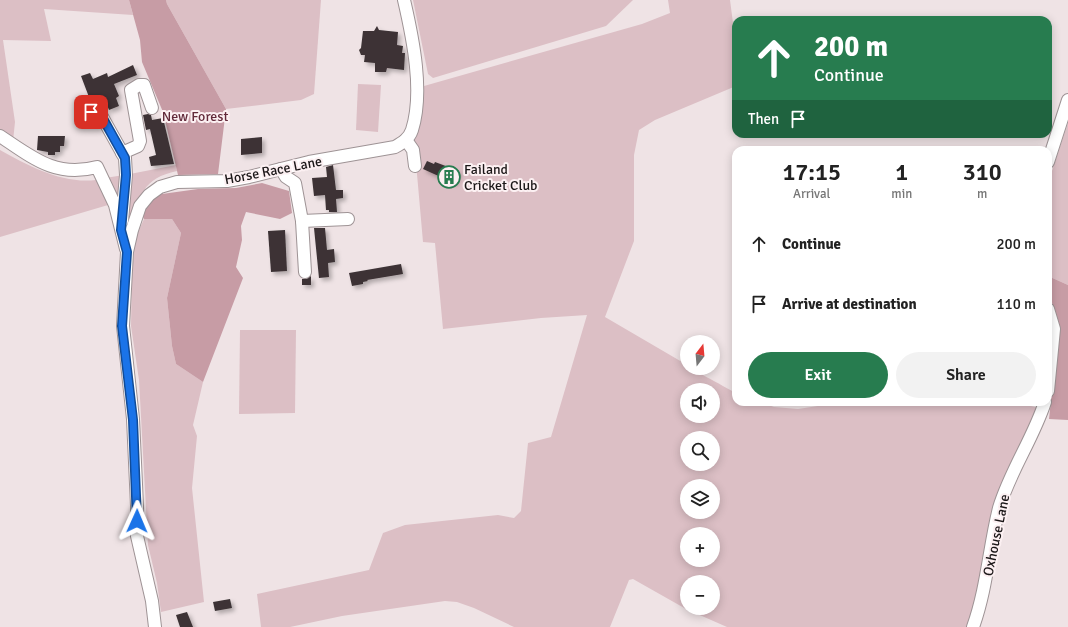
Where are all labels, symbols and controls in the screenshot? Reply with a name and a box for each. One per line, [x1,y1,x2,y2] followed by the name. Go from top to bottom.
[814,30,888,64] text: 200 m
[748,32,800,84] icon: ahead
[814,64,884,86] text: Continue
[74,95,108,129] pin
[80,101,102,123] icon: arrive
[162,108,228,125] park label: New Forest
[787,108,809,130] icon: arrive
[748,110,779,128] text: Then
[223,153,323,188] street label: Horse Race Lane
[782,157,841,187] text: 17:15
[895,157,908,187] text: 1
[963,157,1002,187] text: 310
[464,161,537,194] place label: Failand Cricket Club
[436,164,462,190] building icon: Failand Cricket Club
[793,186,830,202] text: Arrival
[891,186,912,202] text: min
[977,186,987,202] text: m
[748,233,770,255] icon: ahead
[782,235,841,253] text: Continue
[996,235,1036,253] text: 200 m
[748,293,770,315] icon: arrive
[782,295,917,313] text: Arrive at destination
[996,295,1036,313] text: 110 m
[680,335,720,375] north arrow
[680,335,720,615] map controls
[748,352,888,398] button: Exit
[896,352,1036,398] button: Share
[680,383,720,423] button: sound
[680,431,720,471] button: search
[680,479,720,519] button: layers
[980,493,1013,578] street label: Oxhouse Lane
[116,500,158,542] position arrow
[680,527,720,567] button: +
[680,575,720,615] button: −

